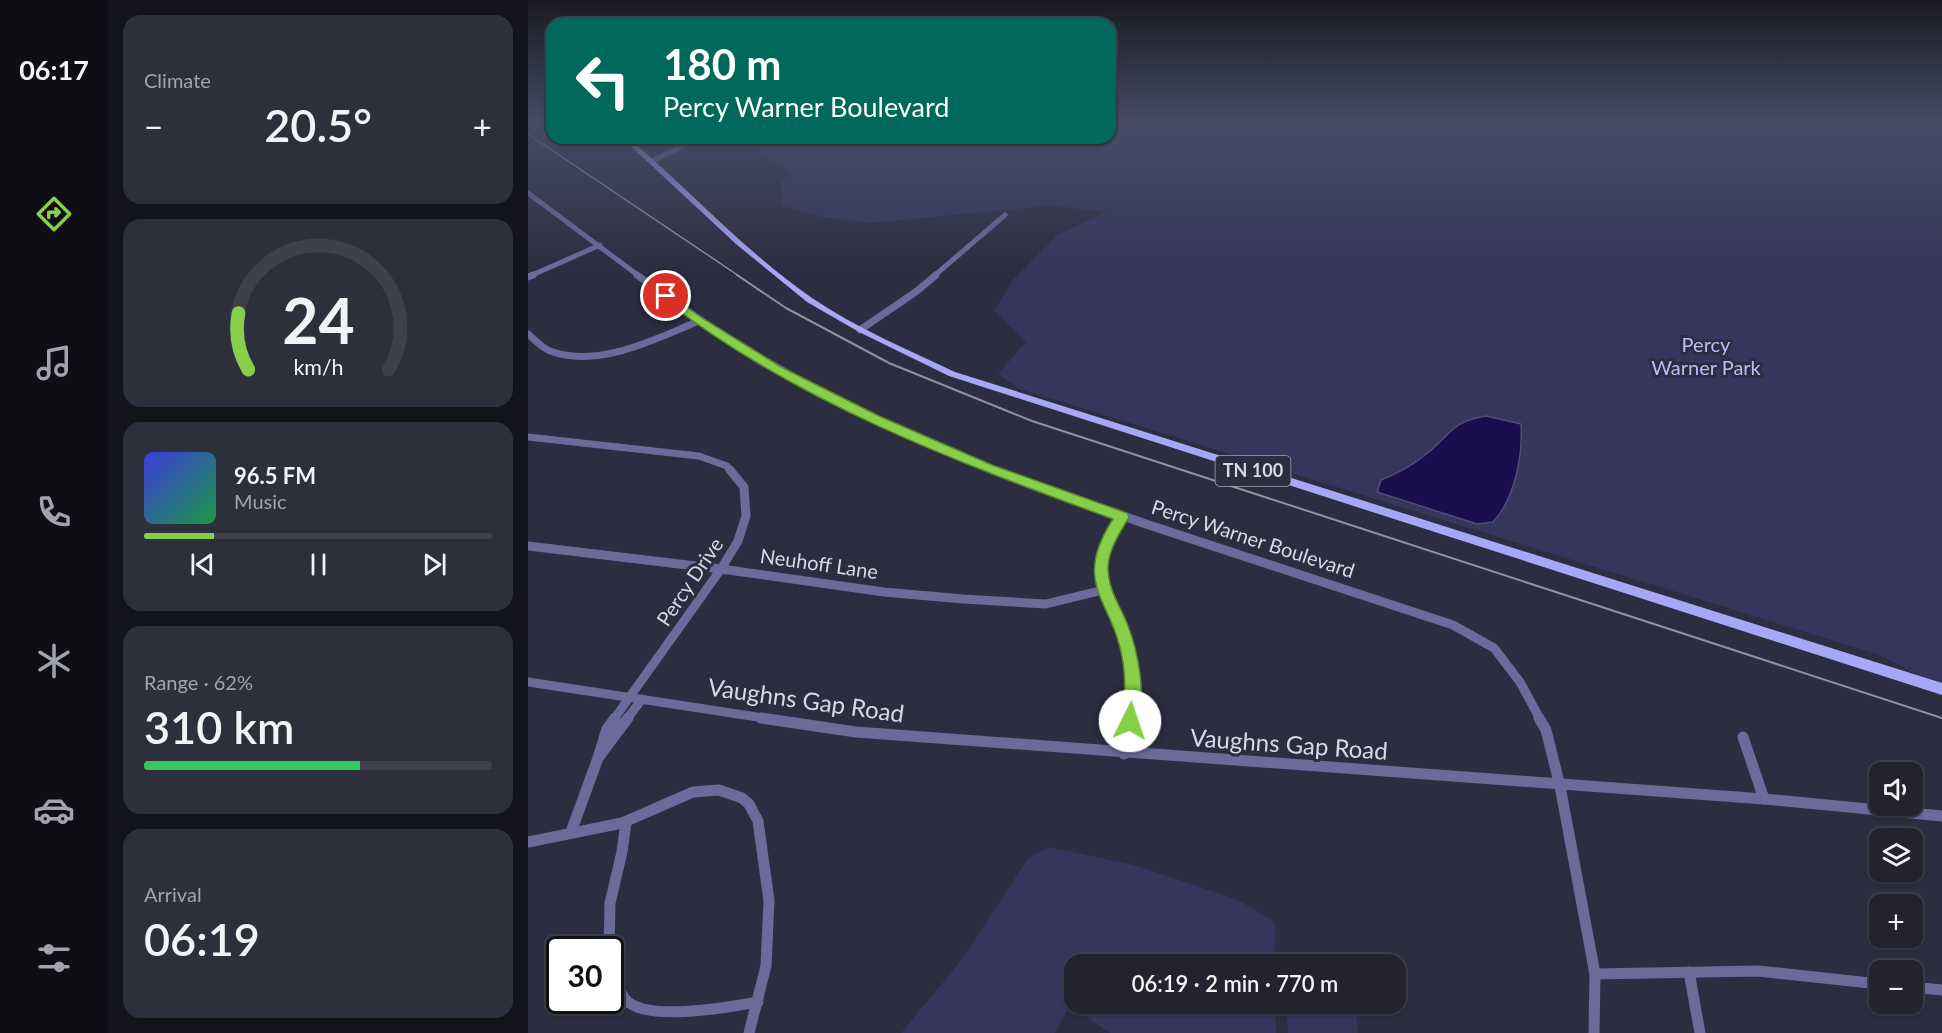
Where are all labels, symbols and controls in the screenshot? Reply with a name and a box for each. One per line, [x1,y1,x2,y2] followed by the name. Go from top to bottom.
[663,39,781,89] text: 180 m
[564,42,642,120] icon: left
[19,53,89,86] text: 06:17
[144,68,211,92] text: Climate
[663,90,949,123] text: Percy Warner Boulevard
[264,98,372,152] text: 20.5°
[144,106,163,146] text: −
[473,106,492,146] text: +
[33,193,75,235] icon: directions
[640,270,691,321] pin
[649,279,682,312] icon: arrive
[282,282,354,357] text: 24
[1651,332,1762,379] park label: Percy Warner Park
[33,342,75,384] icon: music
[293,354,343,380] text: km/h
[1216,456,1290,486] road number: TN 100
[234,462,316,489] text: 96.5 FM
[234,489,287,513] text: Music
[33,491,75,533] icon: phone
[1149,494,1358,582] street label: Percy Warner Boulevard
[651,533,727,630] street label: Percy Drive
[759,543,880,583] street label: Neuhoff Lane
[186,548,219,581] icon: previous
[302,548,335,581] icon: pause
[418,548,451,581] icon: next
[33,640,75,682] icon: climate
[144,670,253,694] text: Range · 62%
[706,671,906,728] street label: Vaughns Gap Road
[1098,689,1162,753] position arrow
[144,700,294,754] text: 310 km
[1189,722,1389,765] street label: Vaughns Gap Road
[1869,762,1923,1014] map controls
[1869,762,1923,816] button: sound
[33,789,75,831] icon: car
[1869,828,1923,882] button: layers
[144,882,202,906] text: Arrival
[1869,894,1923,948] button: +
[144,912,260,966] text: 06:19
[546,936,624,1014] speed limit sign: 30
[33,937,75,979] icon: filters
[1869,960,1923,1014] button: −
[1132,970,1338,997] text: 06:19 · 2 min · 770 m

